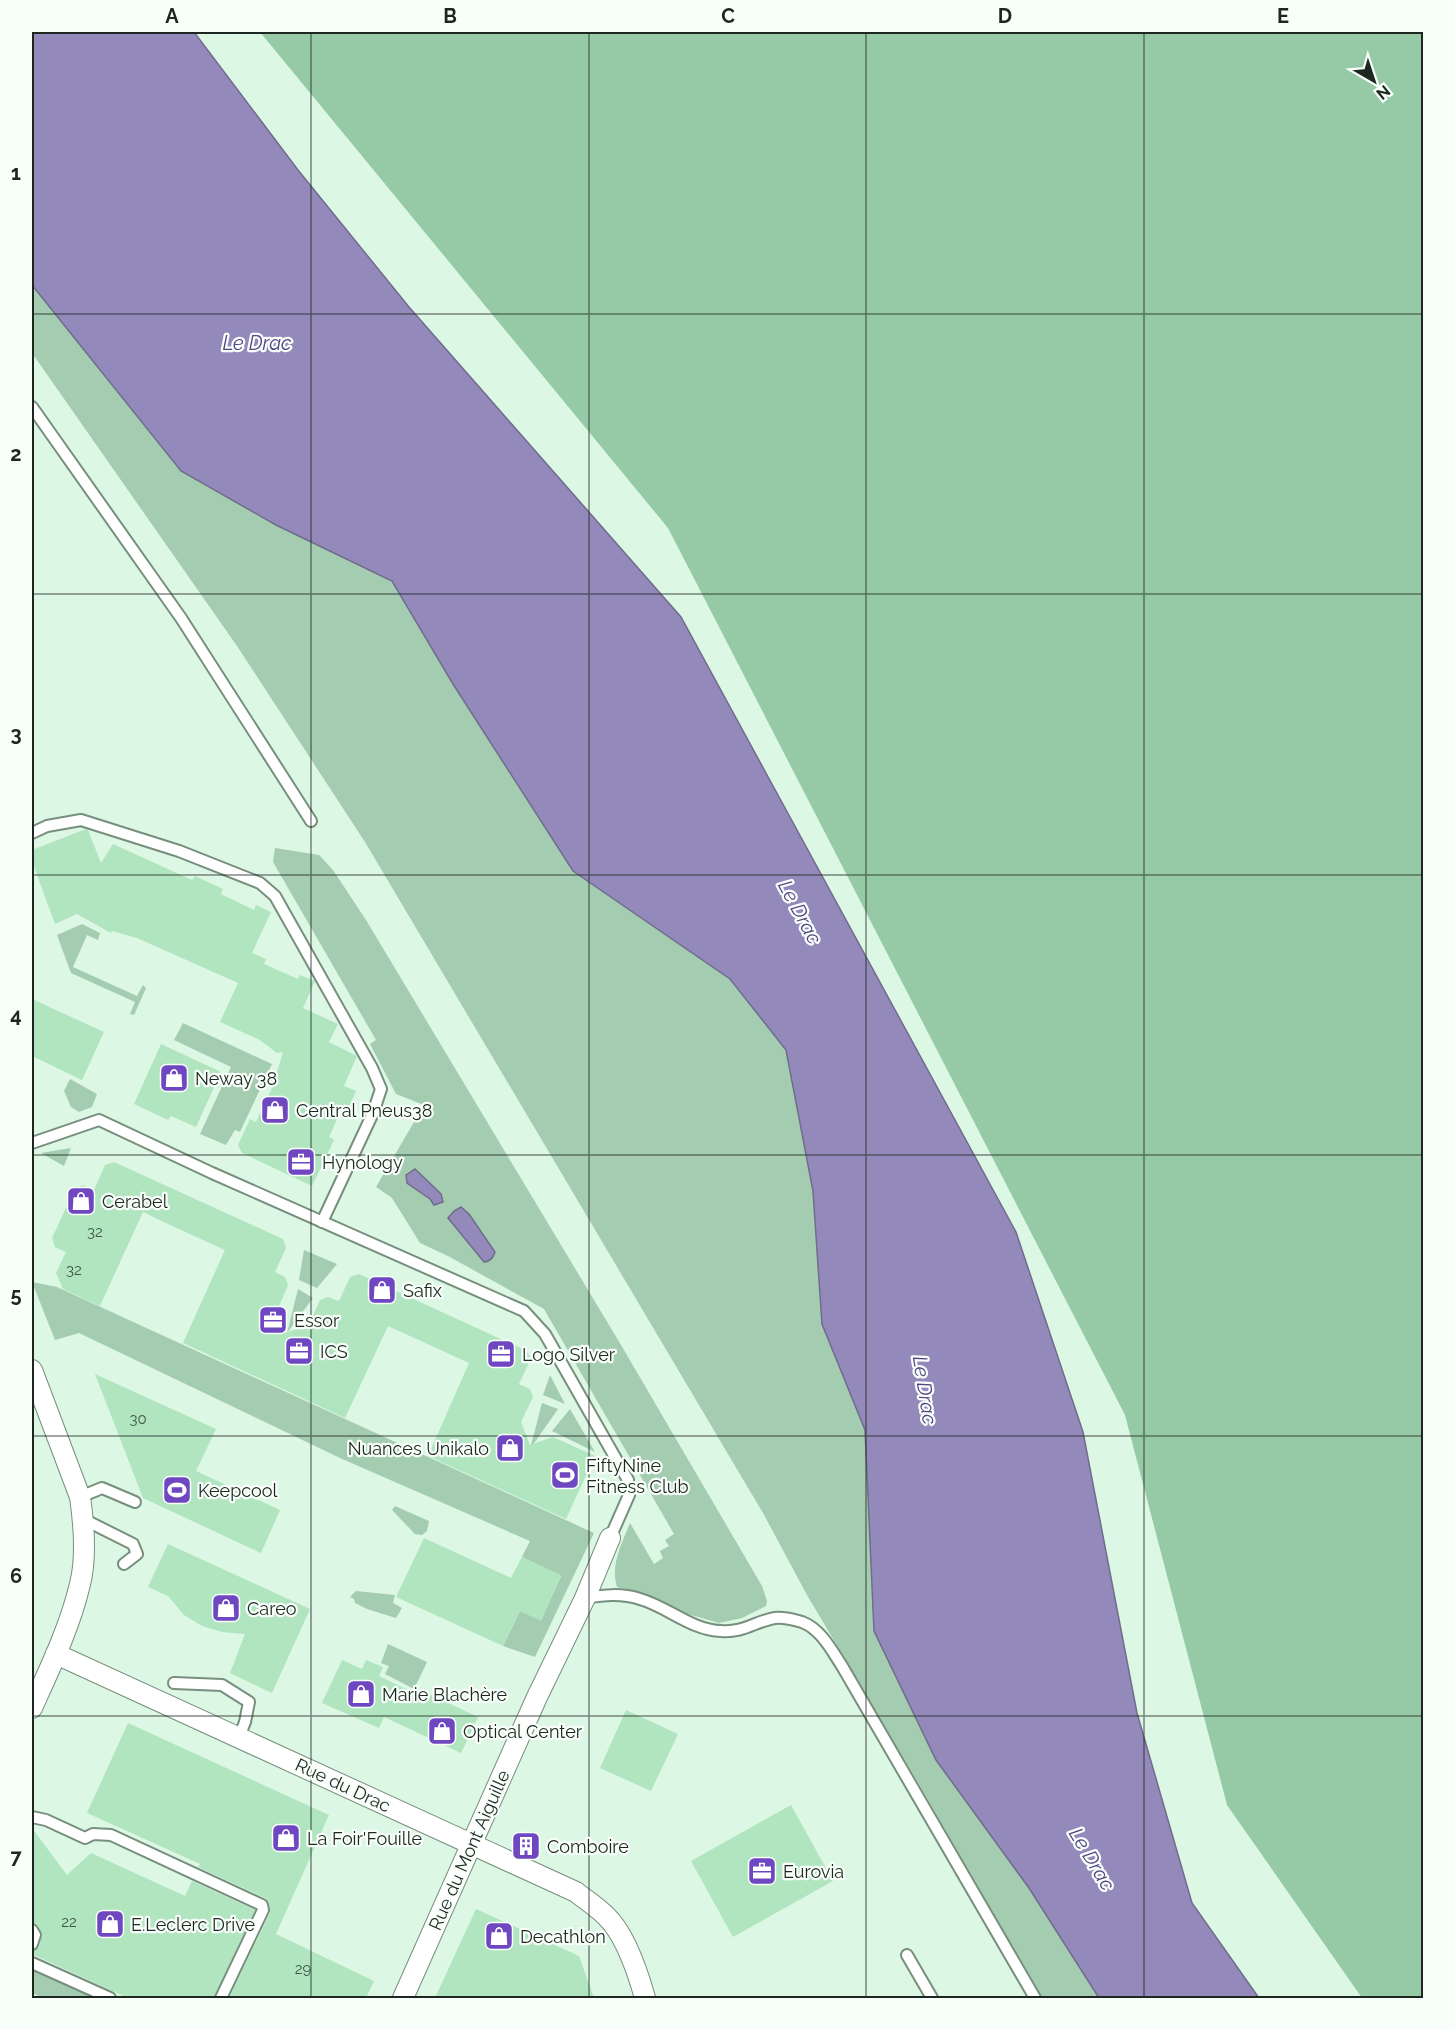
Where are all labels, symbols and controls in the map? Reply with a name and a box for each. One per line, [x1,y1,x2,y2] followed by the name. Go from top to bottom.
[165,4,179,28] text: A
[443,4,457,28] text: B
[721,4,735,28] text: C
[998,4,1012,28] text: D
[1277,4,1289,28] text: E
[1344,51,1404,111] north arrow
[1372,81,1394,103] text: N
[11,161,21,185] text: 1
[222,331,292,355] water label: Le Drac
[10,442,22,466] text: 2
[10,722,22,746] text: 3
[773,876,827,949] water label: Le Drac
[10,1003,22,1027] text: 4
[158,1062,190,1094] shop icon: Neway 38
[195,1068,277,1089] place label: Neway 38
[259,1094,291,1126] shop icon: Central Pneus38
[296,1100,432,1121] place label: Central Pneus38
[285,1146,317,1178] office icon: Hynology
[322,1152,403,1173] place label: Hynology
[65,1185,97,1217] shop icon: Cerabel
[102,1191,168,1212] place label: Cerabel
[87,1223,103,1241] house number: 32
[66,1261,82,1279] house number: 32
[366,1274,398,1306] shop icon: Safix
[403,1280,442,1301] place label: Safix
[10,1283,22,1307] text: 5
[257,1304,289,1336] office icon: Essor
[294,1310,340,1331] place label: Essor
[283,1335,315,1367] office icon: ICS
[485,1338,517,1370] office icon: Logo Silver
[320,1341,348,1362] place label: ICS
[522,1344,616,1365] place label: Logo Silver
[908,1354,942,1427] water label: Le Drac
[129,1410,147,1428] house number: 30
[494,1432,526,1464] shop icon: Nuances Unikalo
[348,1438,489,1459] place label: Nuances Unikalo
[586,1455,689,1497] place label: FiftyNine Fitness Club
[549,1459,581,1491] sports icon: FiftyNine Fitness Club
[161,1474,193,1506] sports icon: Keepcool
[198,1480,277,1501] place label: Keepcool
[10,1564,22,1588] text: 6
[210,1592,242,1624] shop icon: Careo
[247,1598,297,1619] place label: Careo
[345,1678,377,1710] shop icon: Marie Blachère
[382,1684,508,1705] place label: Marie Blachère
[426,1715,458,1747] shop icon: Optical Center
[463,1721,583,1742] place label: Optical Center
[292,1754,394,1816] street label: Rue du Drac
[424,1766,514,1933] street label: Rue du Mont Aiguille
[270,1822,302,1854] shop icon: La Foir'Fouille
[1064,1823,1120,1895] water label: Le Drac
[307,1828,423,1849] place label: La Foir'Fouille
[510,1830,542,1862] building icon: Comboire
[547,1836,629,1857] place label: Comboire
[10,1845,22,1869] text: 7
[746,1855,778,1887] office icon: Eurovia
[783,1861,844,1882] place label: Eurovia
[94,1908,126,1940] shop icon: E.Leclerc Drive
[61,1913,77,1931] house number: 22
[131,1914,255,1935] place label: E.Leclerc Drive
[483,1920,515,1952] shop icon: Decathlon
[520,1926,606,1947] place label: Decathlon
[295,1960,312,1978] house number: 29

